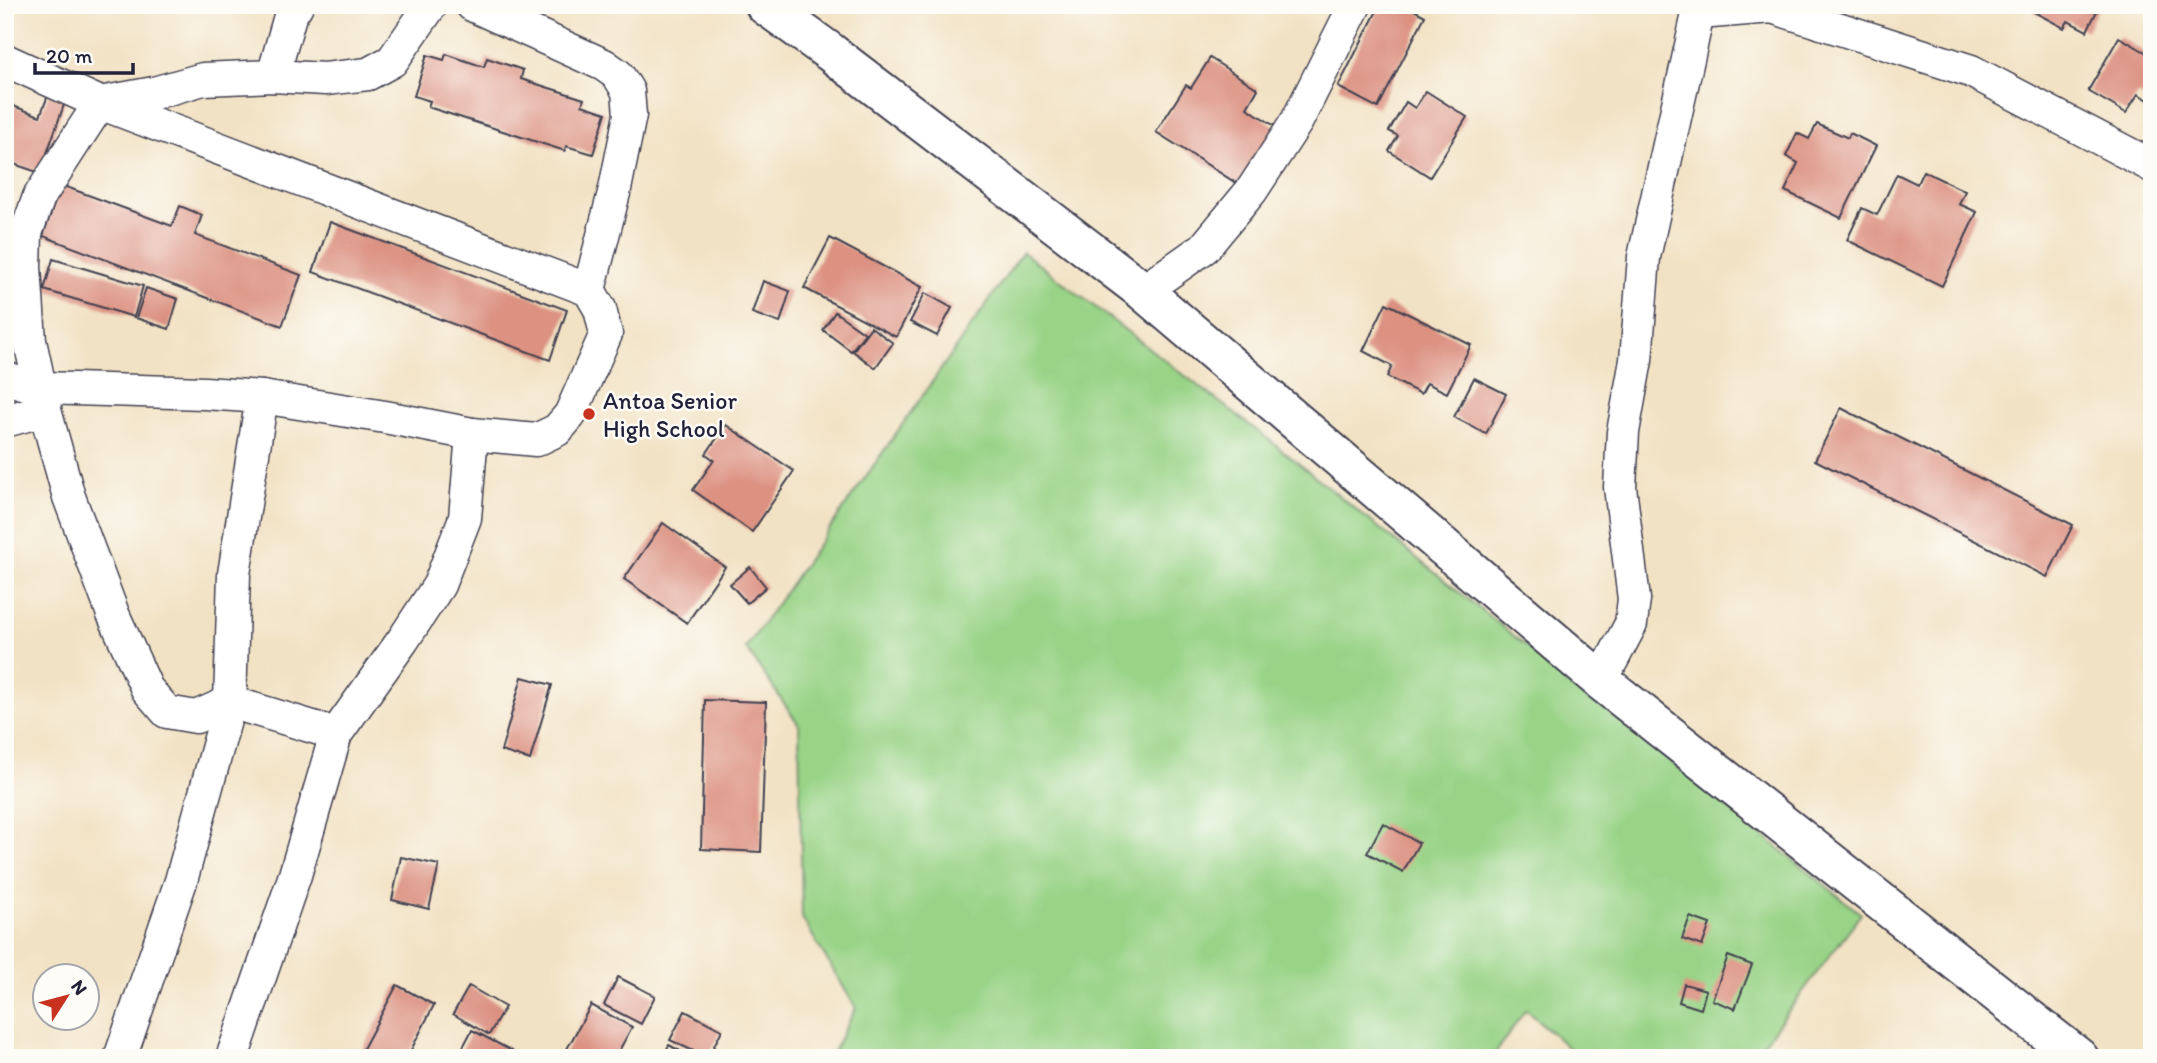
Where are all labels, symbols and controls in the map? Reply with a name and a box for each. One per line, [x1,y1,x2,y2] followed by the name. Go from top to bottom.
[35,32,133,76] scale bar
[46,43,93,68] text: 20 m
[603,386,737,443] place label: Antoa Senior High School
[581,406,597,422] marker: Antoa Senior High School
[32,962,102,1032] north arrow
[66,975,92,999] text: N

